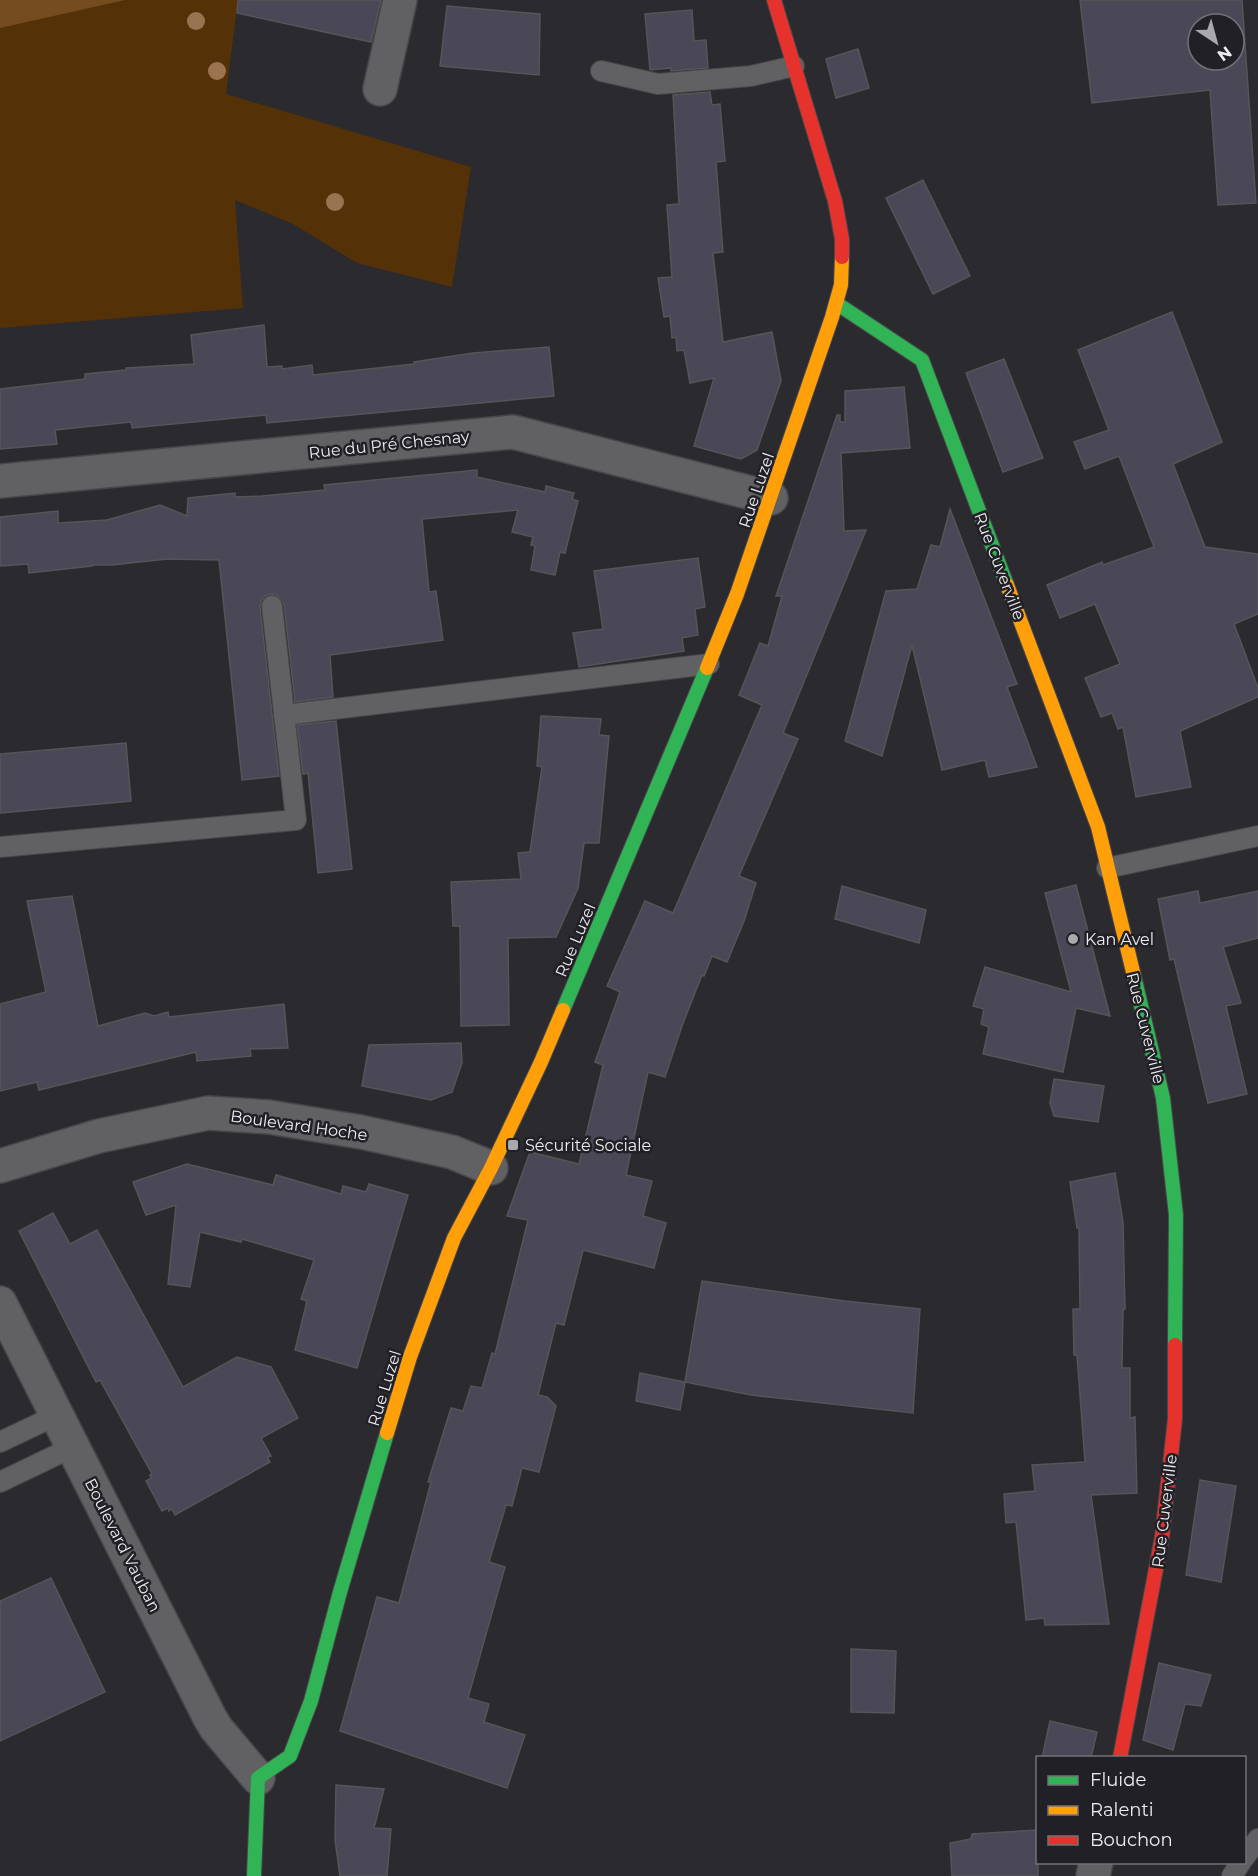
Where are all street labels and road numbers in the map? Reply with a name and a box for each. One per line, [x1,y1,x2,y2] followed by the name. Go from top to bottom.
[308,427,471,462] street label: Rue du Pré Chesnay
[735,450,778,530] street label: Rue Luzel
[970,510,1029,623] street label: Rue Cuverville
[551,900,599,980] street label: Rue Luzel
[1123,971,1169,1086] street label: Rue Cuverville
[229,1106,369,1145] street label: Boulevard Hoche
[364,1348,405,1428] street label: Rue Luzel
[1148,1453,1181,1569] street label: Rue Cuverville
[81,1475,164,1615] street label: Boulevard Vauban

